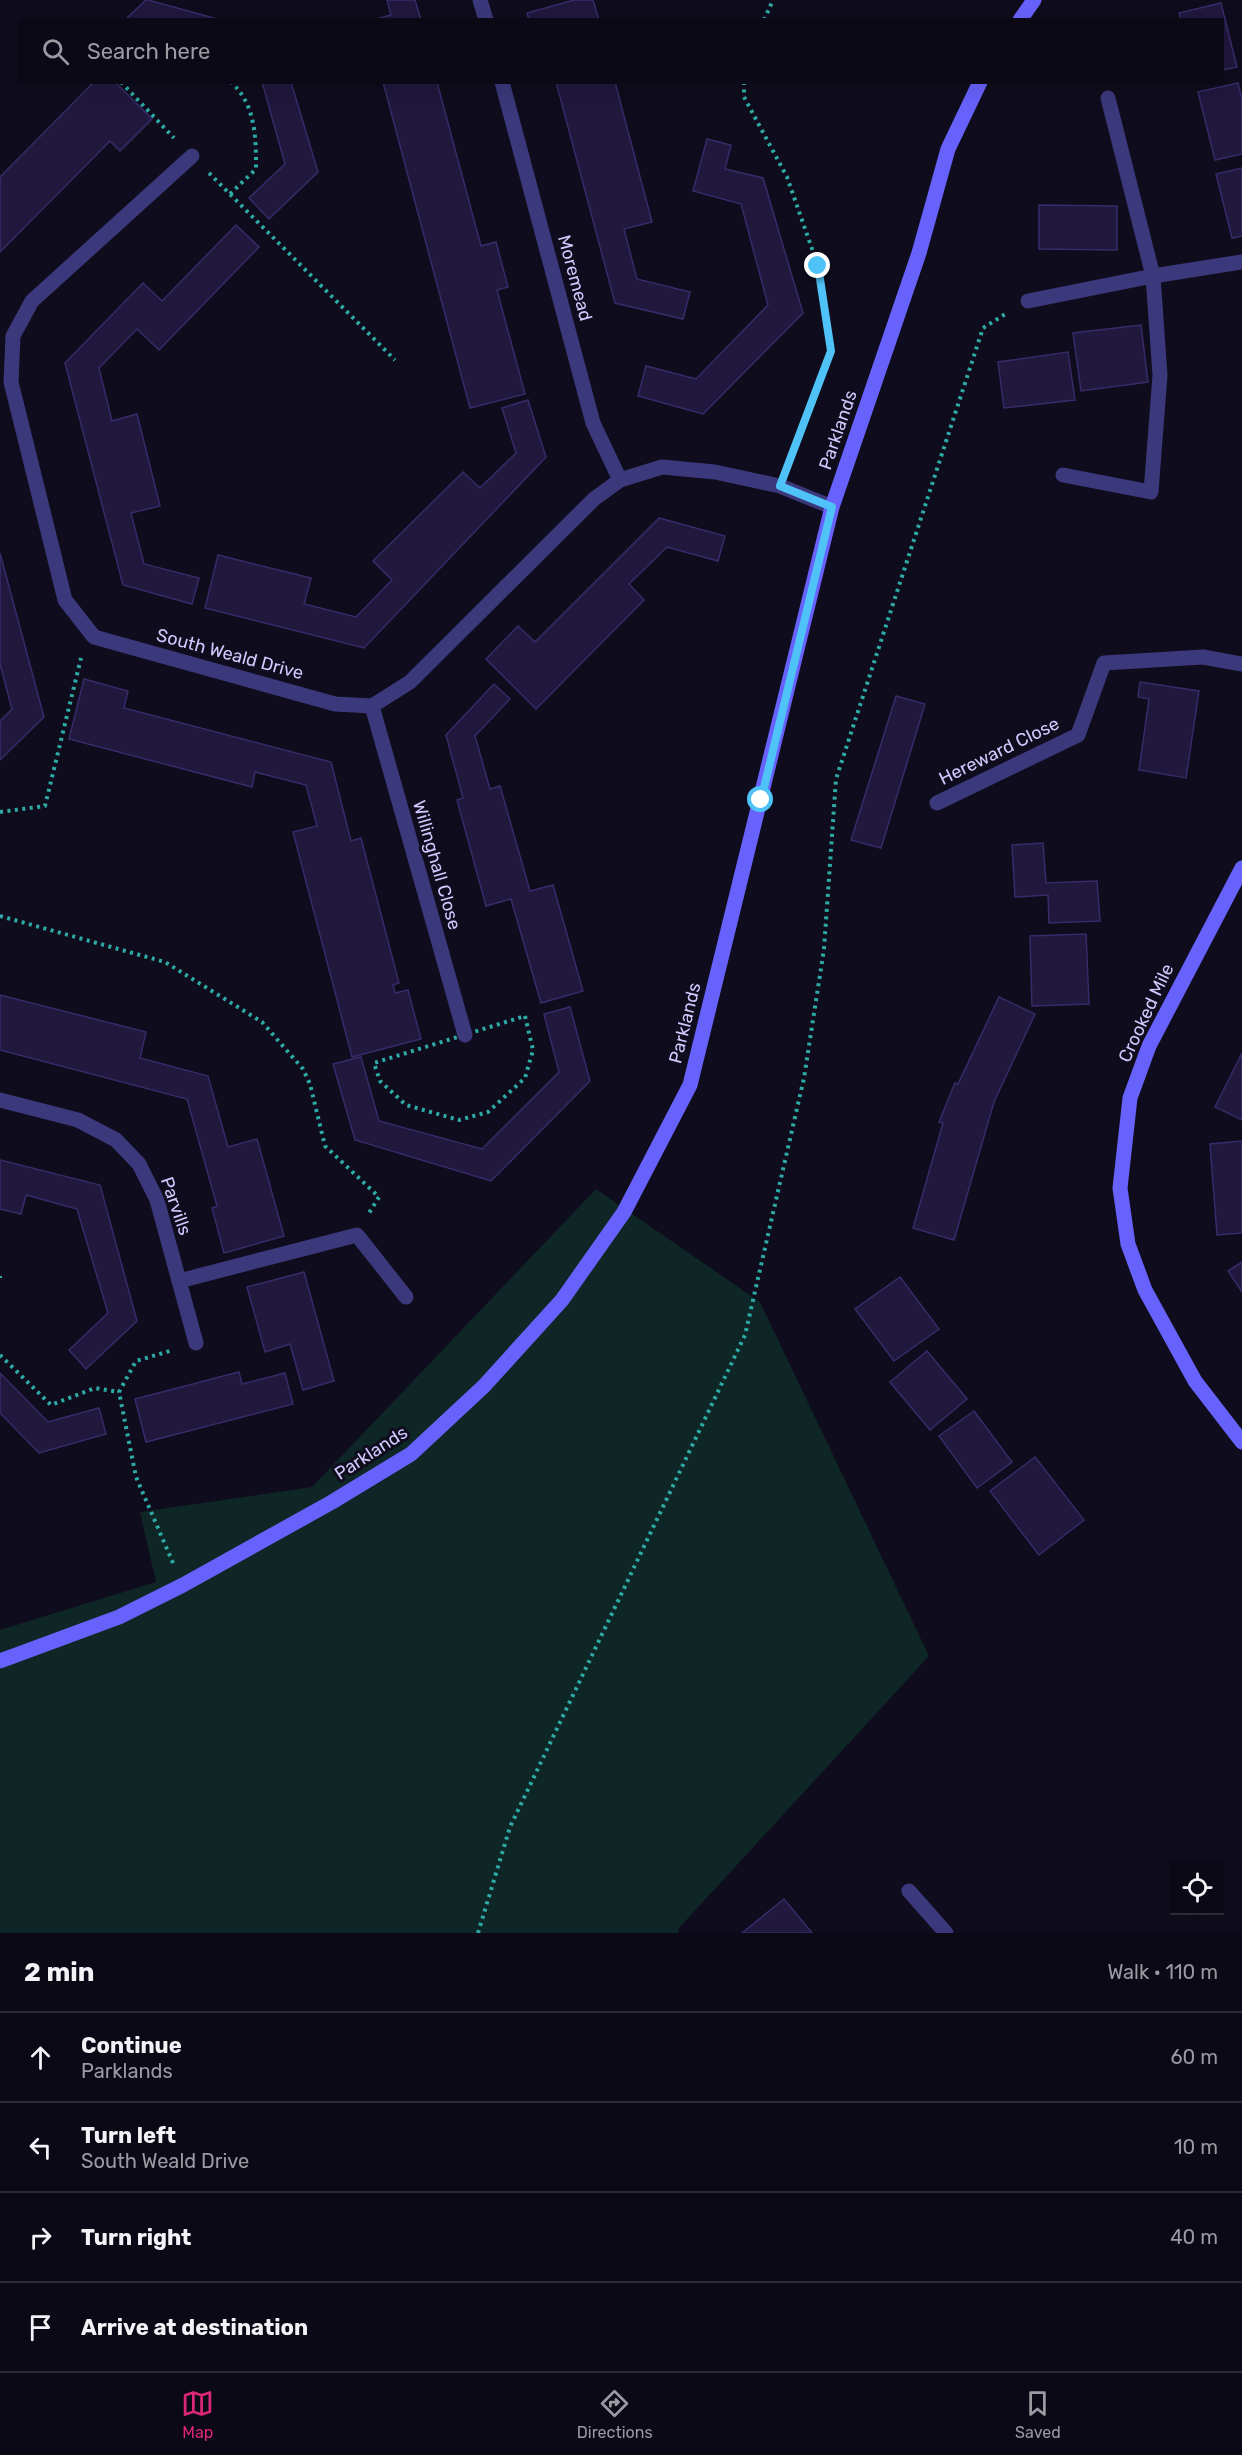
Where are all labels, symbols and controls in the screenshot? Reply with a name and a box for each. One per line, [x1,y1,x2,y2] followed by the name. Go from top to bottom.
[18,18,1224,84] search box
[39,35,72,68] icon: search
[87,38,210,65] text: Search here
[553,233,597,323] street label: Moremead
[804,252,830,278] route end
[814,387,862,473] street label: Parklands
[154,624,306,684] street label: South Weald Drive
[935,712,1063,790] street label: Hereward Close
[747,786,773,812] route start
[408,798,466,932] street label: Willinghall Close
[1114,960,1178,1066] street label: Crooked Mile
[664,980,706,1066] street label: Parklands
[156,1174,196,1238] street label: Parvills
[330,1421,412,1485] street label: Parklands
[1170,1861,1224,1915] map controls
[1170,1861,1224,1915] button: locate
[24,1957,94,1988] text: 2 min
[1107,1960,1218,1984] text: Walk · 110 m
[81,2032,182,2059] text: Continue
[24,2041,57,2074] icon: ahead
[1171,2045,1218,2069] text: 60 m
[81,2059,173,2083] text: Parklands
[81,2122,176,2149] text: Turn left
[24,2131,57,2164] icon: left
[1174,2135,1218,2159] text: 10 m
[81,2149,249,2173] text: South Weald Drive
[24,2221,57,2254] icon: right
[81,2224,191,2251] text: Turn right
[1170,2225,1218,2249] text: 40 m
[24,2311,57,2344] icon: arrive
[81,2314,308,2341] text: Arrive at destination
[181,2387,214,2442] tab: Map
[577,2387,653,2442] tab: Directions
[1015,2387,1061,2442] tab: Saved

